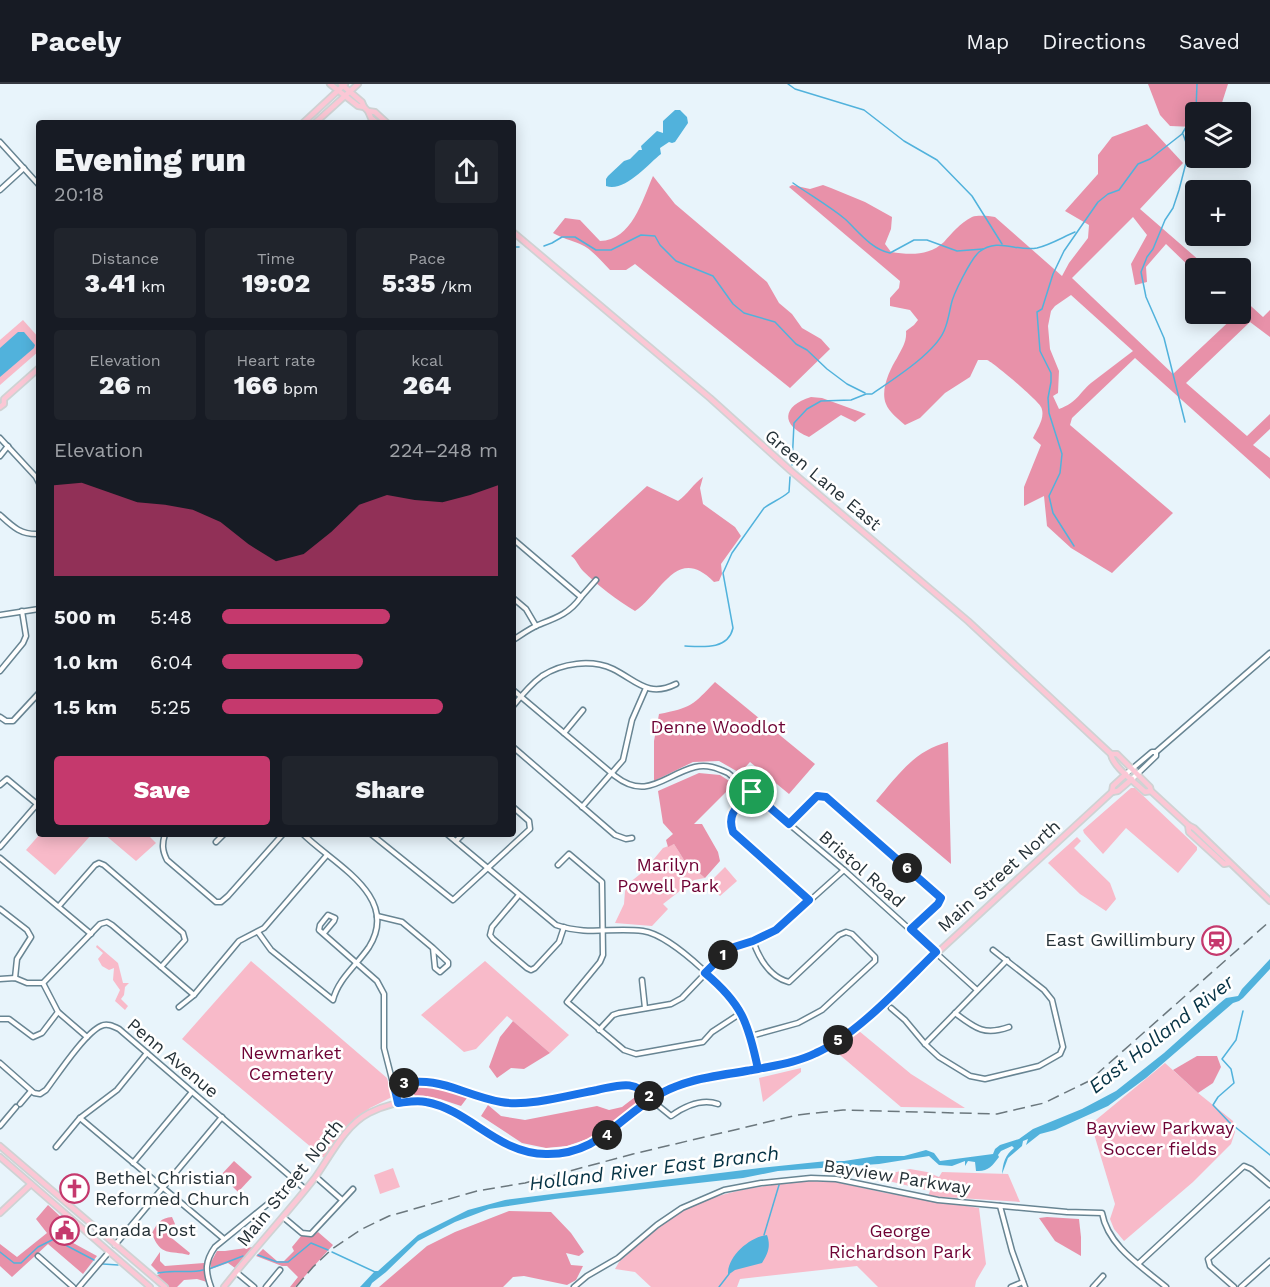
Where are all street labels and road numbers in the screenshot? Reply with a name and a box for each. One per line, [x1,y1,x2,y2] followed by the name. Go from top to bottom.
[761,425,886,535] street label: Green Lane East
[933,815,1064,936] street label: Main Street North
[815,826,909,912] street label: Bristol Road
[123,1013,223,1102] street label: Penn Avenue
[232,1115,347,1250] street label: Main Street North
[822,1155,973,1199] street label: Bayview Parkway

